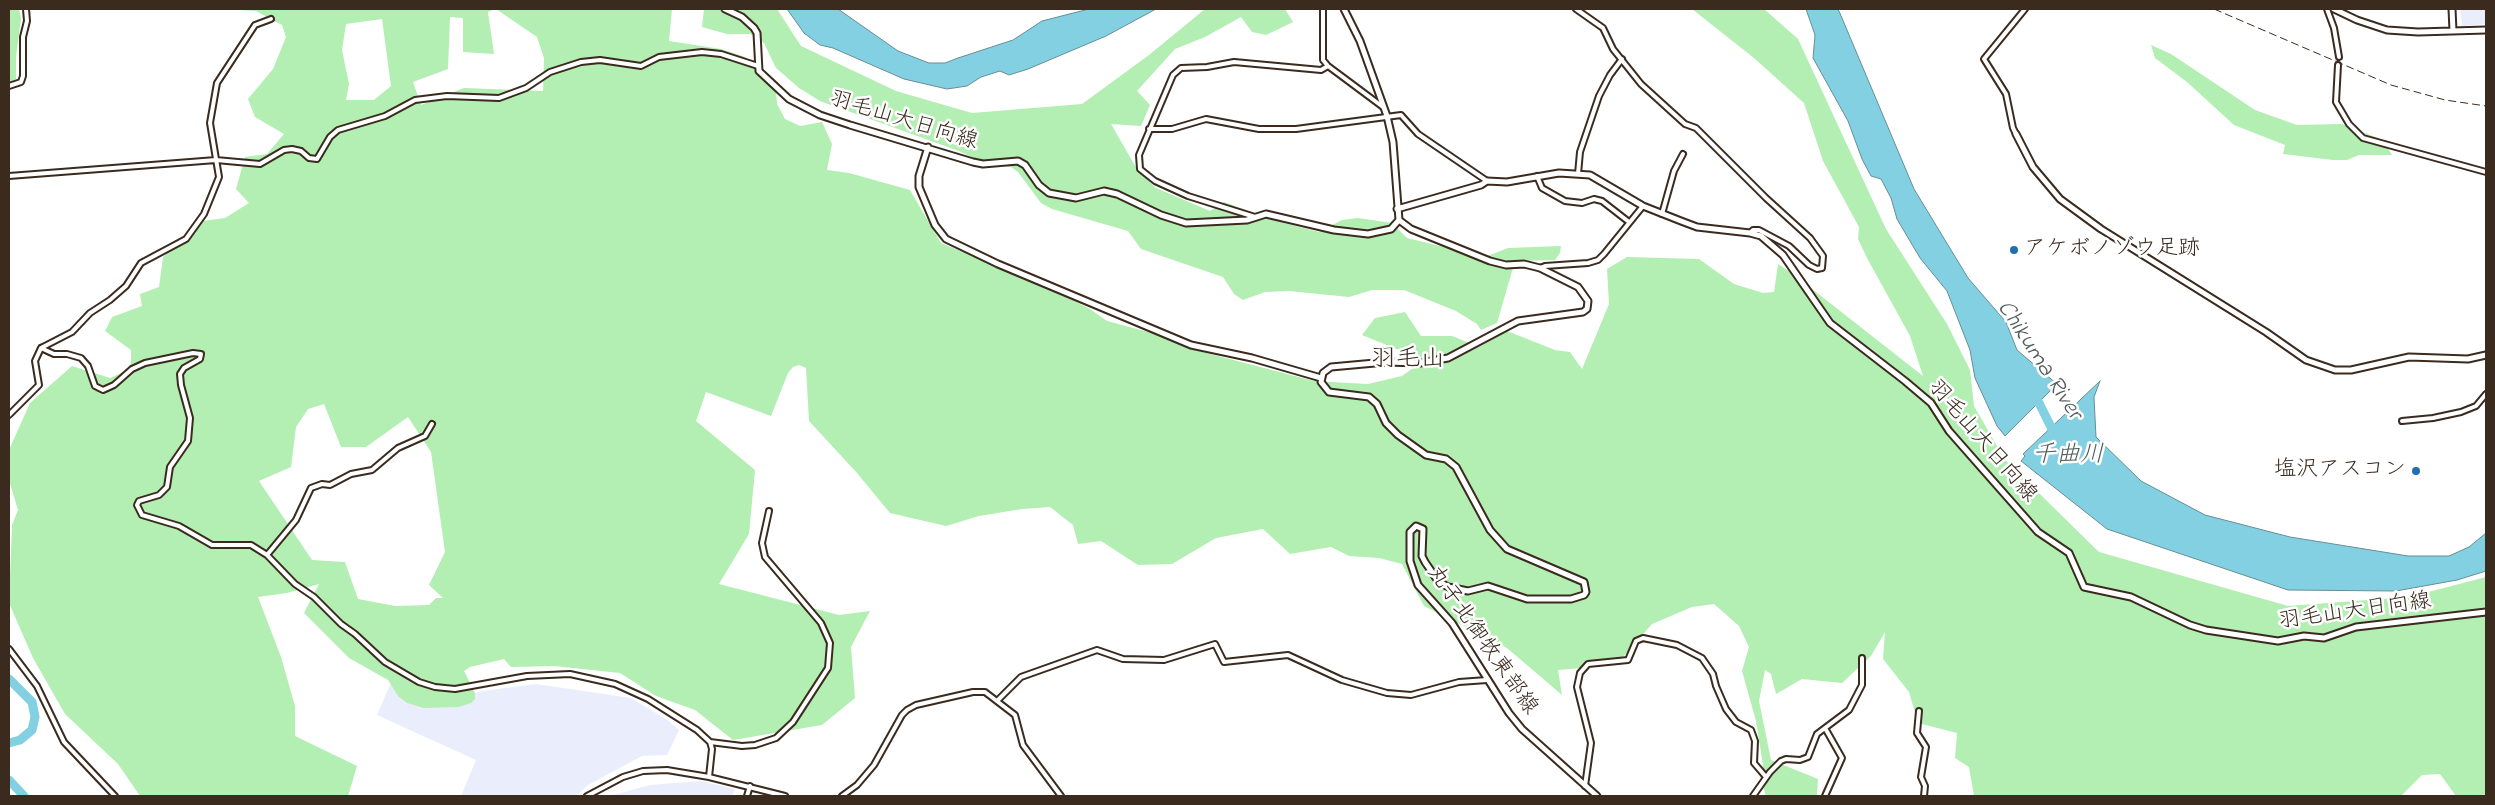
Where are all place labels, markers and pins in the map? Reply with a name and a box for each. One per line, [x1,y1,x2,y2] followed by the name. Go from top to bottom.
[2024,237,2200,263] place label: アケボノゾウ足跡
[2008,244,2020,256] marker: アケボノゾウ足跡
[2274,458,2406,484] place label: 塩沢アスコン
[2410,465,2422,477] marker: 塩沢アスコン

